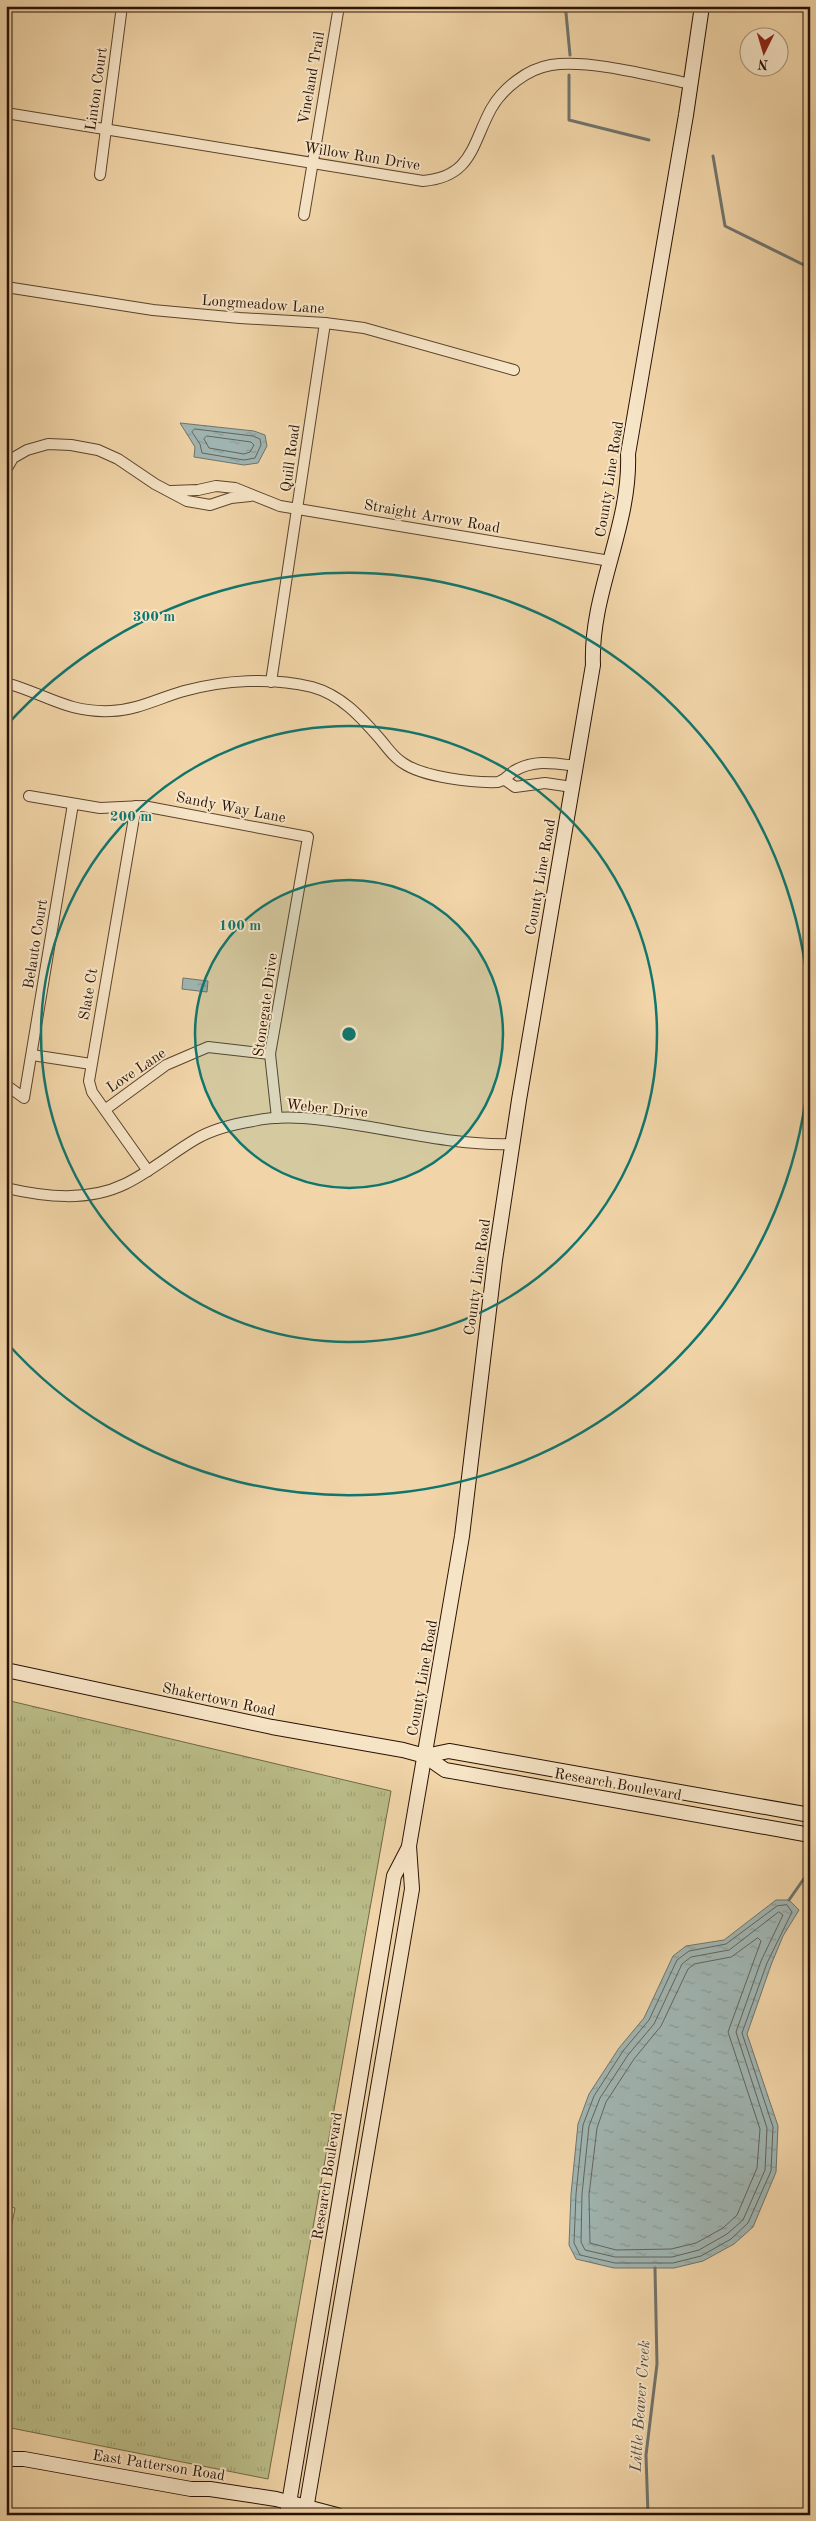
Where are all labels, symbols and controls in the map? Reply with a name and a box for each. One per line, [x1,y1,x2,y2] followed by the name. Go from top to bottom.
[738,28,788,78] north arrow
[297,31,328,126] street label: Vineland Trail
[84,47,111,132] street label: Linton Court
[757,56,769,71] text: N
[302,141,421,174] street label: Willow Run Drive
[201,294,325,317] street label: Longmeadow Lane
[594,420,627,539] street label: County Line Road
[279,423,304,493] street label: Quill Road
[362,498,501,537] street label: Straight Arrow Road
[133,610,175,625] text: 300 m
[175,790,287,826] street label: Sandy Way Lane
[110,810,152,825] text: 200 m
[524,818,559,937] street label: County Line Road
[22,898,51,990] street label: Belauto Court
[219,919,261,934] text: 100 m
[252,952,281,1058] street label: Stonegate Drive
[78,967,101,1021] street label: Slate Ct
[340,1025,358,1043] centre of rings
[105,1046,169,1096] street label: Love Lane
[285,1098,369,1121] street label: Weber Drive
[463,1218,494,1337] street label: County Line Road
[406,1619,441,1738] street label: County Line Road
[161,1681,277,1720] street label: Shakertown Road
[553,1767,683,1804] street label: Research Boulevard
[311,2111,346,2241] street label: Research Boulevard
[628,2340,654,2474] water label: Little Beaver Creek
[91,2449,226,2484] street label: East Patterson Road

